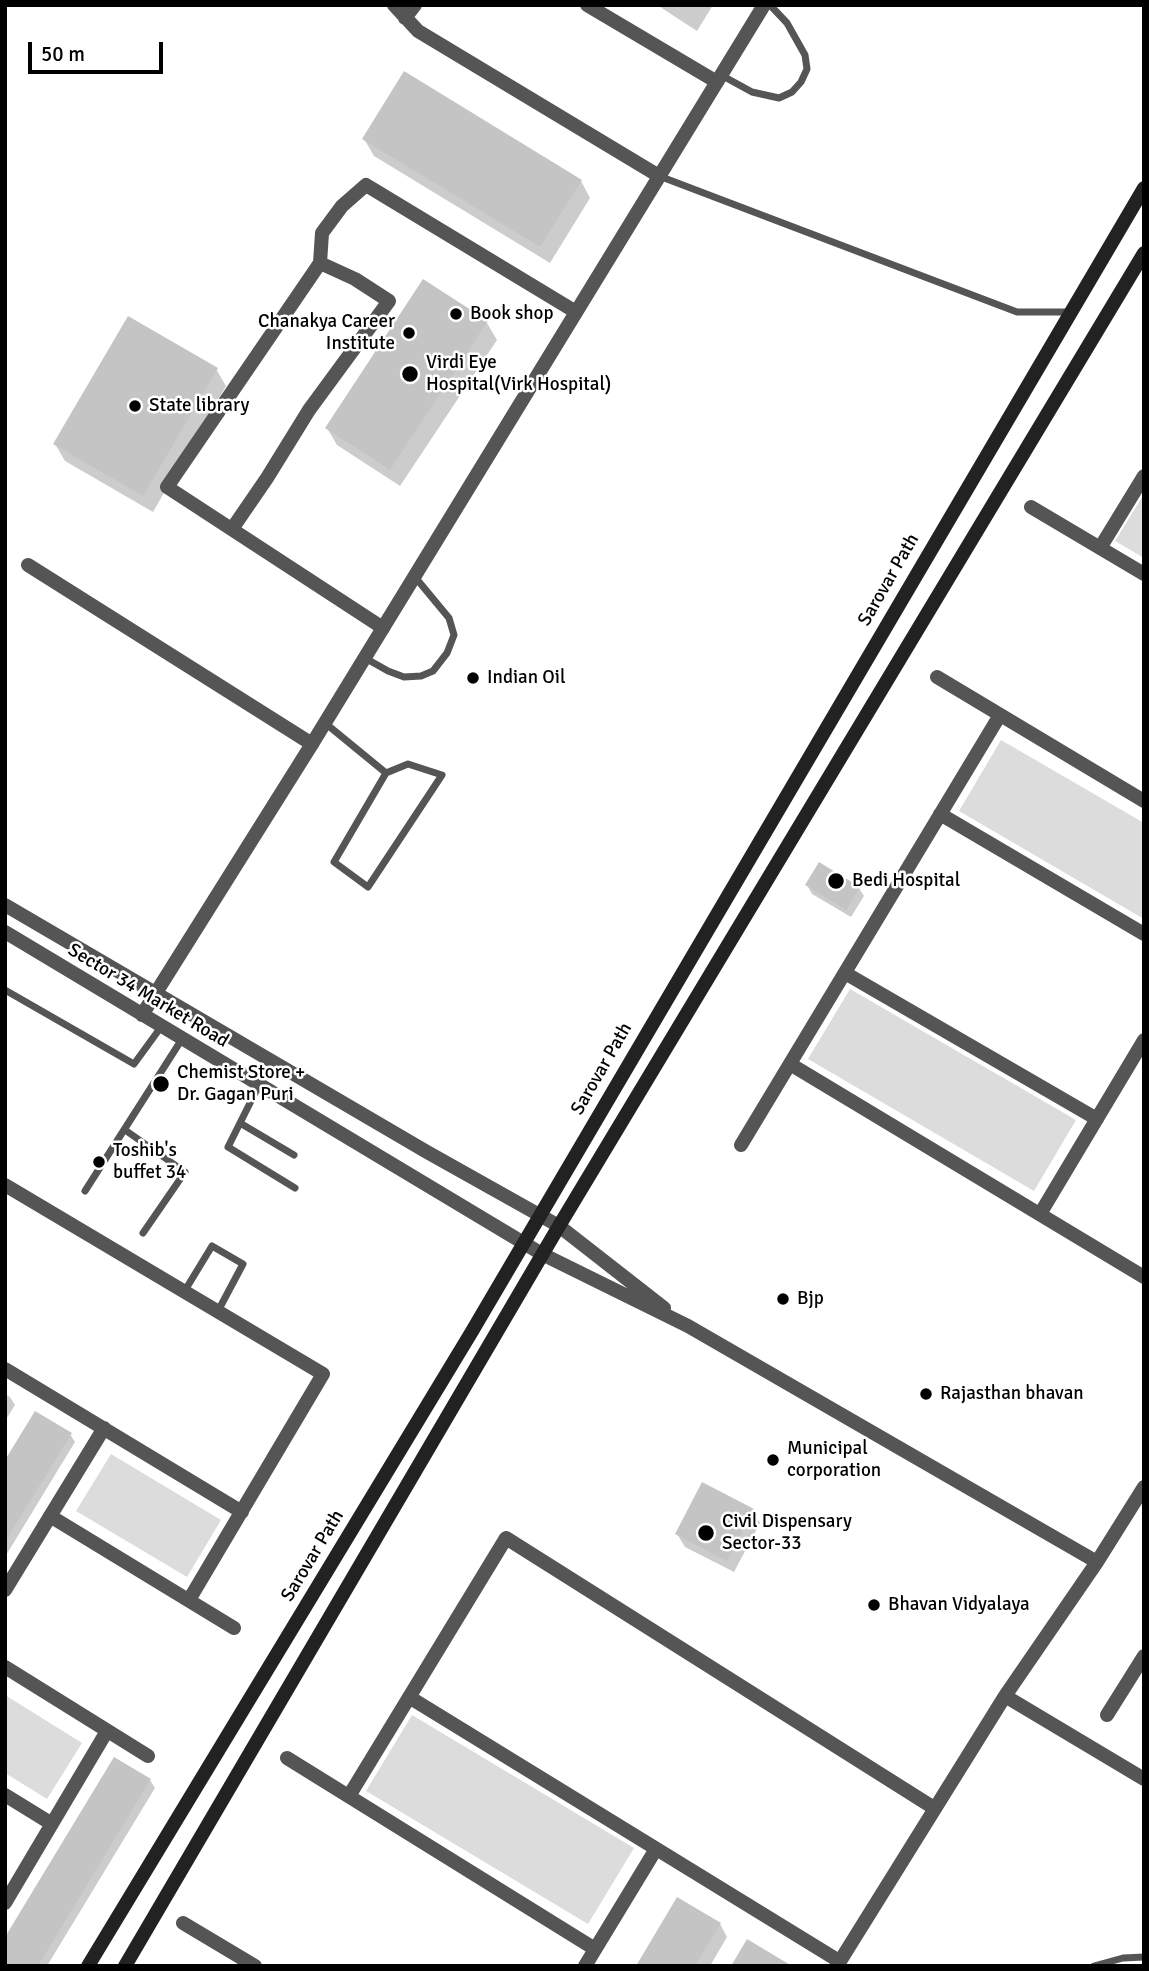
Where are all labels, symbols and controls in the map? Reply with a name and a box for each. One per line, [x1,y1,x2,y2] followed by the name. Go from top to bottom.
[32,28,166,72] scale bar
[41,41,85,67] text: 50 m
[470,303,554,325] place label: Book shop
[448,306,464,322] marker: Book shop
[258,311,395,355] place label: Chanakya Career Institute
[401,325,417,341] marker: Chanakya Career Institute
[426,352,611,396] place label: Virdi Eye Hospital(Virk Hospital)
[400,364,420,384] marker: Virdi Eye Hospital(Virk Hospital)
[149,395,249,417] place label: State library
[127,398,143,414] marker: State library
[853,530,925,630] street label: Sarovar Path
[487,667,566,689] place label: Indian Oil
[465,670,481,686] marker: Indian Oil
[852,870,960,892] place label: Bedi Hospital
[826,871,846,891] marker: Bedi Hospital
[64,939,232,1053] street label: Sector 34 Market Road
[566,1019,638,1119] street label: Sarovar Path
[177,1062,305,1106] place label: Chemist Store + Dr. Gagan Puri
[151,1074,171,1094] marker: Chemist Store + Dr. Gagan Puri
[113,1140,186,1184] place label: Toshib's buffet 34
[91,1154,107,1170] marker: Toshib's buffet 34
[797,1288,824,1310] place label: Bjp
[775,1291,791,1307] marker: Bjp
[940,1383,1084,1405] place label: Rajasthan bhavan
[918,1386,934,1402] marker: Rajasthan bhavan
[787,1438,881,1482] place label: Municipal corporation
[765,1452,781,1468] marker: Municipal corporation
[277,1506,349,1606] street label: Sarovar Path
[722,1511,852,1555] place label: Civil Dispensary Sector-33
[696,1523,716,1543] marker: Civil Dispensary Sector-33
[888,1594,1030,1616] place label: Bhavan Vidyalaya
[866,1597,882,1613] marker: Bhavan Vidyalaya

